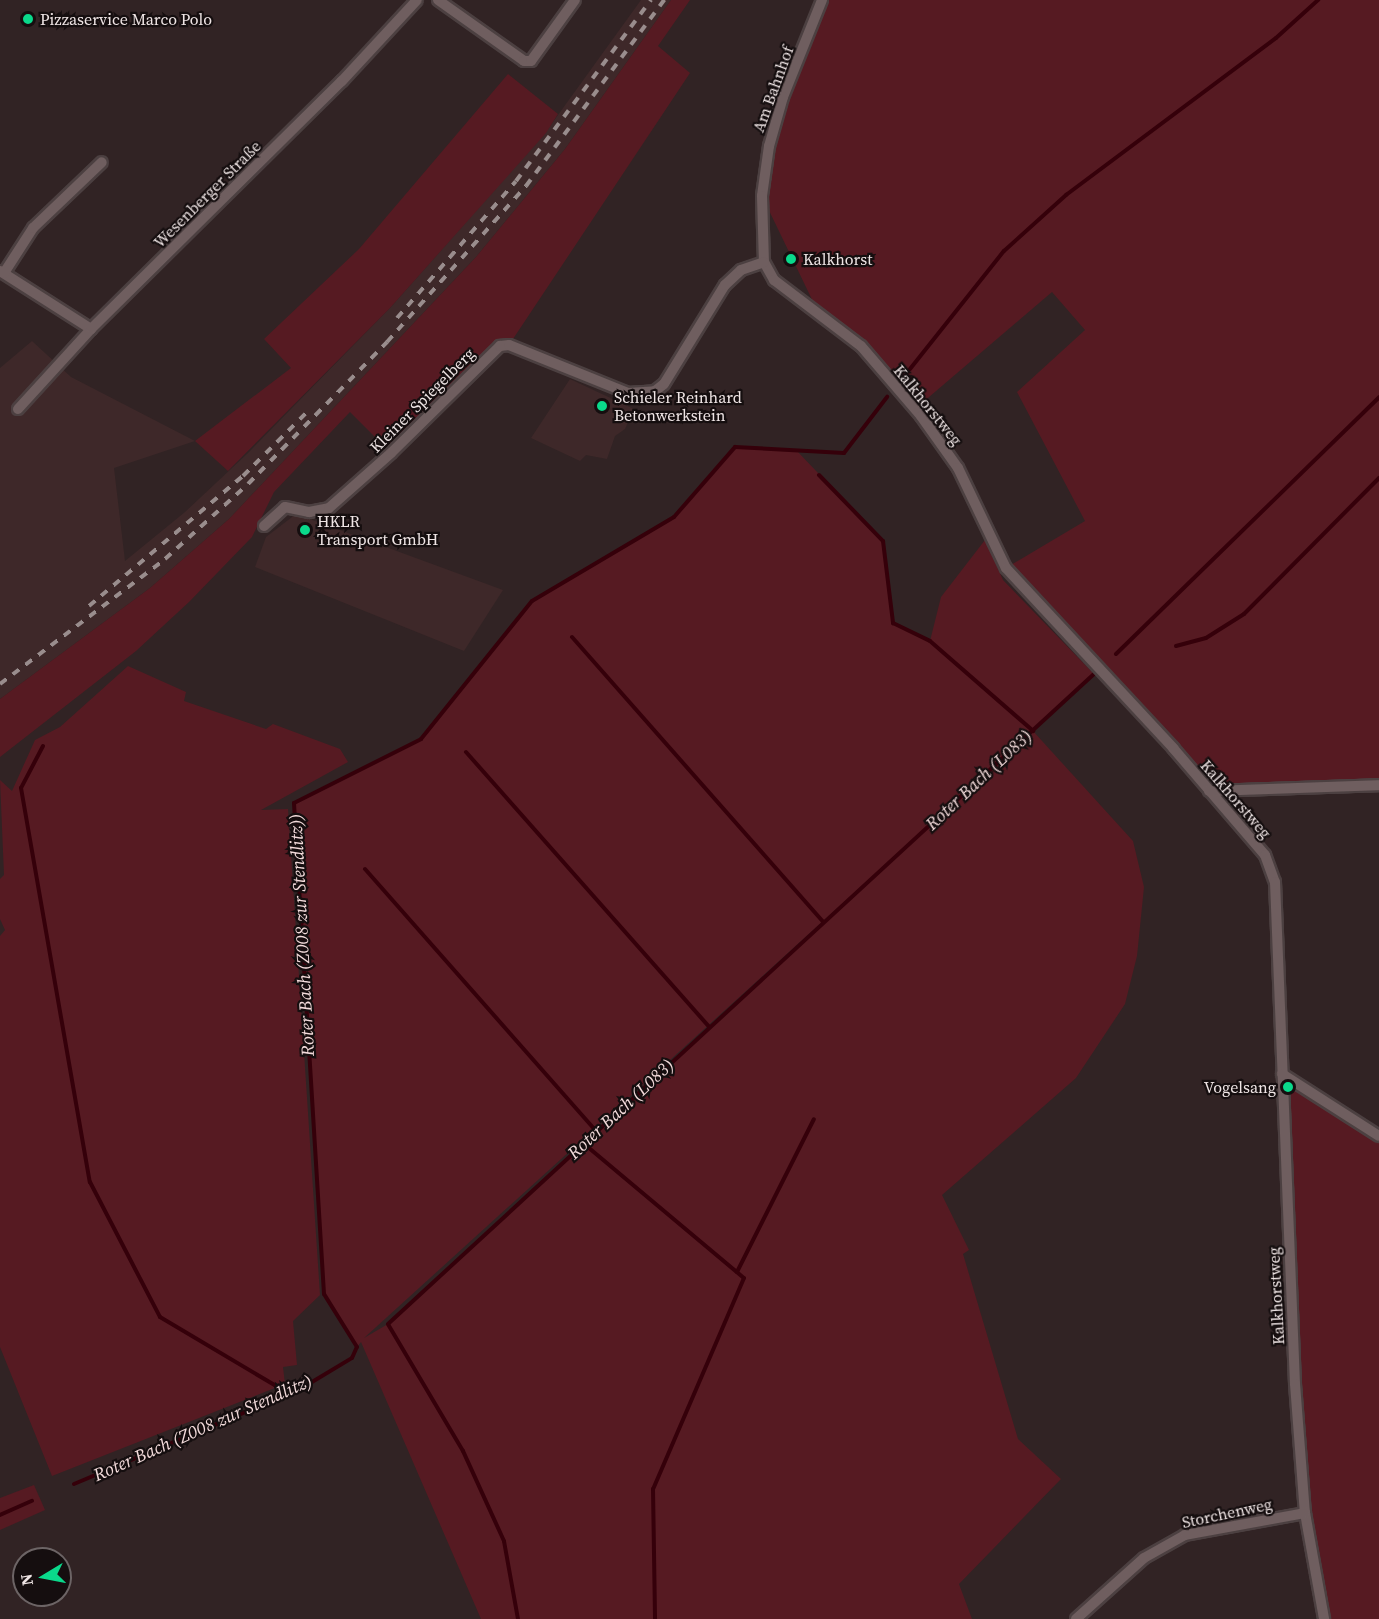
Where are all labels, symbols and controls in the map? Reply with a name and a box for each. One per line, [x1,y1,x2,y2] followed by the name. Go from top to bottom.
[40,9,212,29] place label: Pizzaservice Marco Polo
[21,12,35,26] marker: Pizzaservice Marco Polo
[749,43,797,135] street label: Am Bahnhof
[149,136,265,252] street label: Wesenberger Straße
[803,249,872,269] place label: Kalkhorst
[784,252,798,266] marker: Kalkhorst
[366,344,478,456] street label: Kleiner Spiegelberg
[890,361,966,449] street label: Kalkhorstweg
[614,387,742,425] place label: Schieler Reinhard Betonwerkstein
[595,399,609,413] marker: Schieler Reinhard Betonwerkstein
[317,511,438,549] place label: HKLR Transport GmbH
[298,523,312,537] marker: HKLR Transport GmbH
[921,725,1037,835] water label: Roter Bach (L083)
[1197,756,1275,842] street label: Kalkhorstweg
[285,813,319,1057] water label: Roter Bach (Z008 zur Stendlitz))
[563,1054,679,1164] water label: Roter Bach (L083)
[1204,1077,1276,1097] place label: Vogelsang
[1281,1080,1295,1094] marker: Vogelsang
[1264,1247,1288,1345] street label: Kalkhorstweg
[90,1370,316,1486] water label: Roter Bach (Z008 zur Stendlitz)
[1180,1494,1274,1532] street label: Storchenweg
[12,1547,72,1607] north arrow
[14,1572,38,1587] text: N

